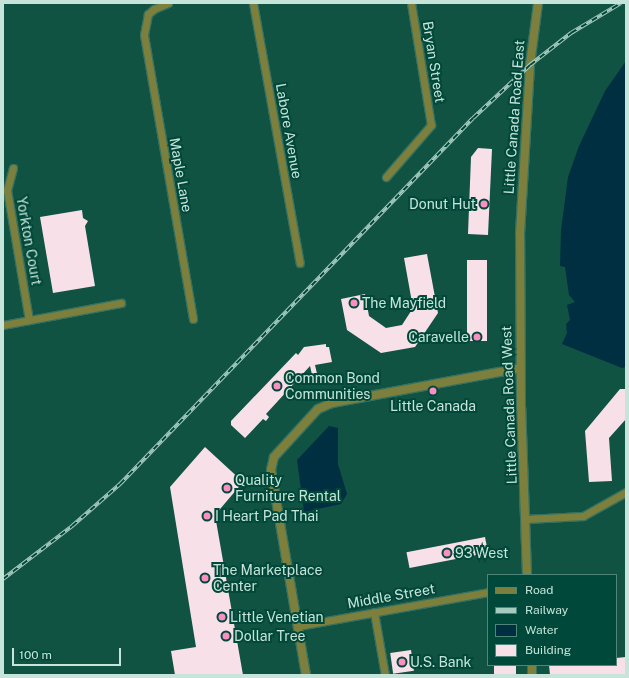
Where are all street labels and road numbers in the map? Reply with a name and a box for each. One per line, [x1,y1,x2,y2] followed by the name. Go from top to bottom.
[419,20,449,104] street label: Bryan Street
[500,39,528,195] street label: Little Canada Road East
[272,82,306,180] street label: Labore Avenue
[166,136,196,214] street label: Maple Lane
[13,195,45,287] street label: Yorkton Court
[498,325,520,485] street label: Little Canada Road West
[346,580,436,612] street label: Middle Street

